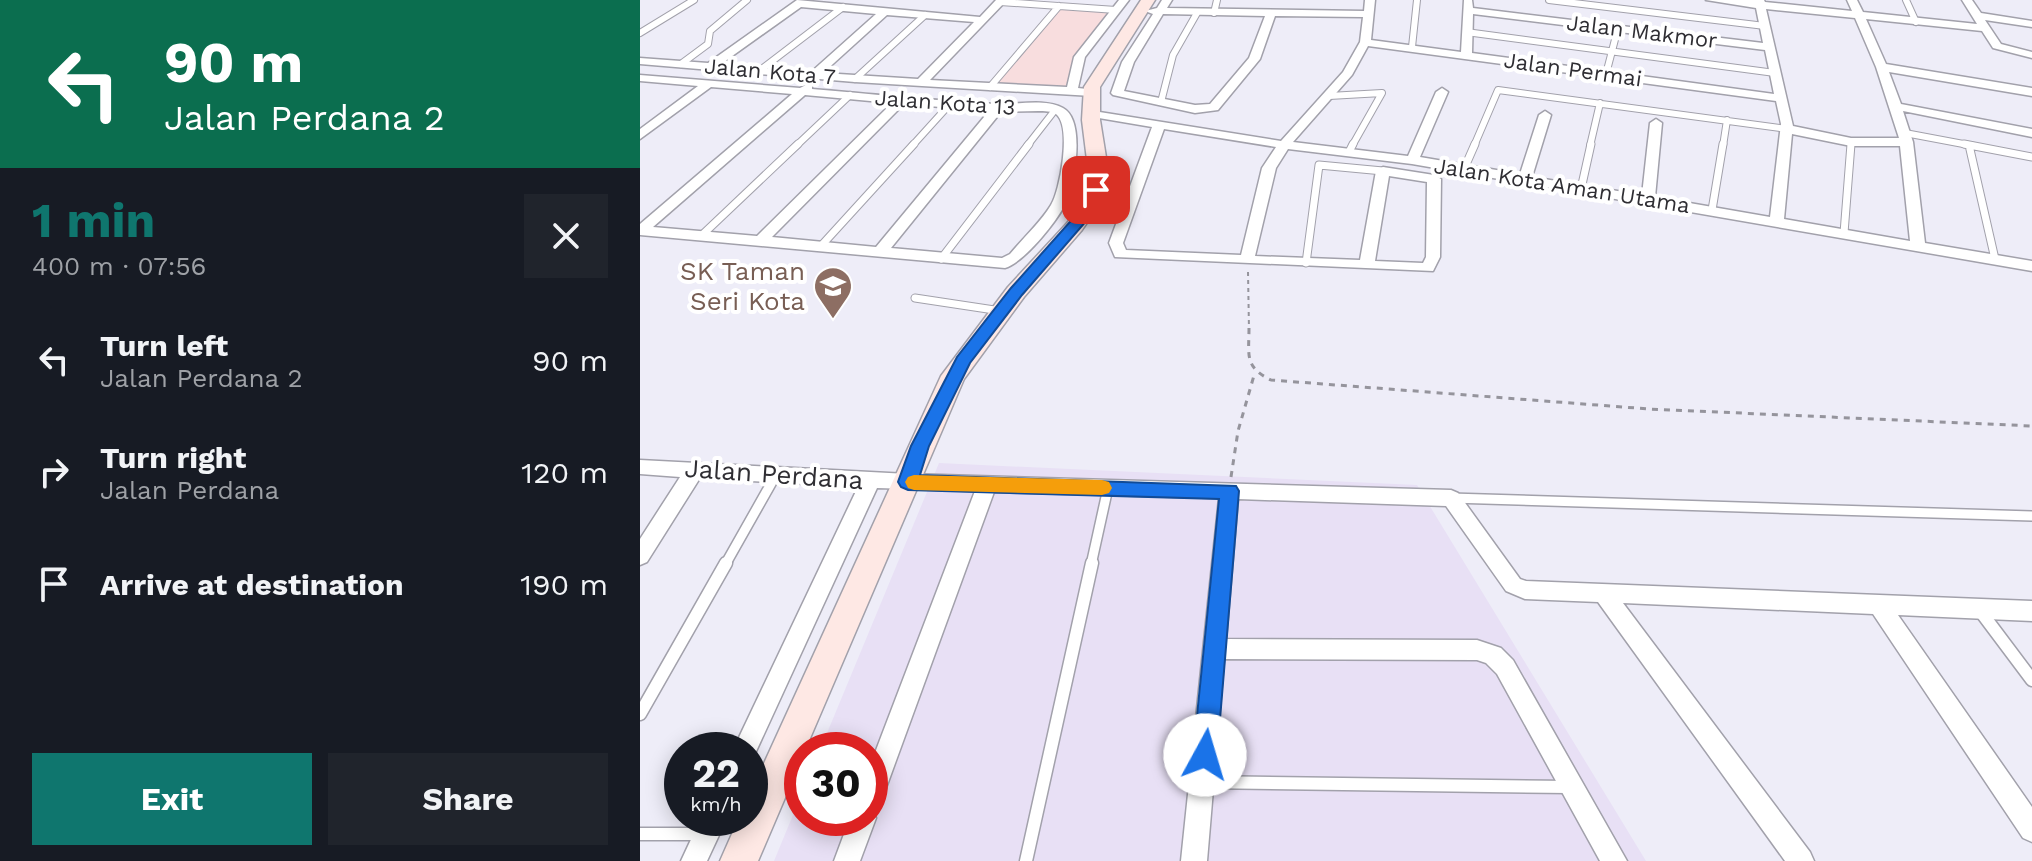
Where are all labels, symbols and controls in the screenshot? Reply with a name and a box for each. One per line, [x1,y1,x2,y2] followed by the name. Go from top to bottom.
[1565,10,1719,53] street label: Jalan Makmor
[164,30,303,96] text: 90 m
[32,32,136,136] icon: left
[1502,47,1643,92] street label: Jalan Permai
[703,53,837,90] street label: Jalan Kota 7
[874,85,1016,120] street label: Jalan Kota 13
[164,97,445,139] text: Jalan Perdana 2
[1432,153,1692,218] street label: Jalan Kota Aman Utama
[1062,156,1130,224] pin
[1074,168,1118,212] icon: arrive
[32,192,155,249] text: 1 min
[524,194,608,278] button: close
[32,251,206,281] text: 400 m · 07:56
[680,256,805,316] place label: SK Taman Seri Kota
[812,265,854,320] school or university icon: SK Taman Seri Kota
[100,328,228,363] text: Turn left
[32,338,76,382] icon: left
[532,343,608,378] text: 90 m
[100,363,303,393] text: Jalan Perdana 2
[100,440,246,475] text: Turn right
[32,450,76,494] icon: right
[684,453,865,495] street label: Jalan Perdana
[521,455,608,490] text: 120 m
[100,475,279,505] text: Jalan Perdana
[32,562,76,606] icon: arrive
[100,567,404,602] text: Arrive at destination
[520,567,608,602] text: 190 m
[1163,713,1247,797] position arrow
[784,732,888,836] speed limit sign: 30
[692,750,740,797] text: 22
[32,753,312,845] button: Exit
[328,753,608,845] button: Share
[690,792,742,816] text: km/h

